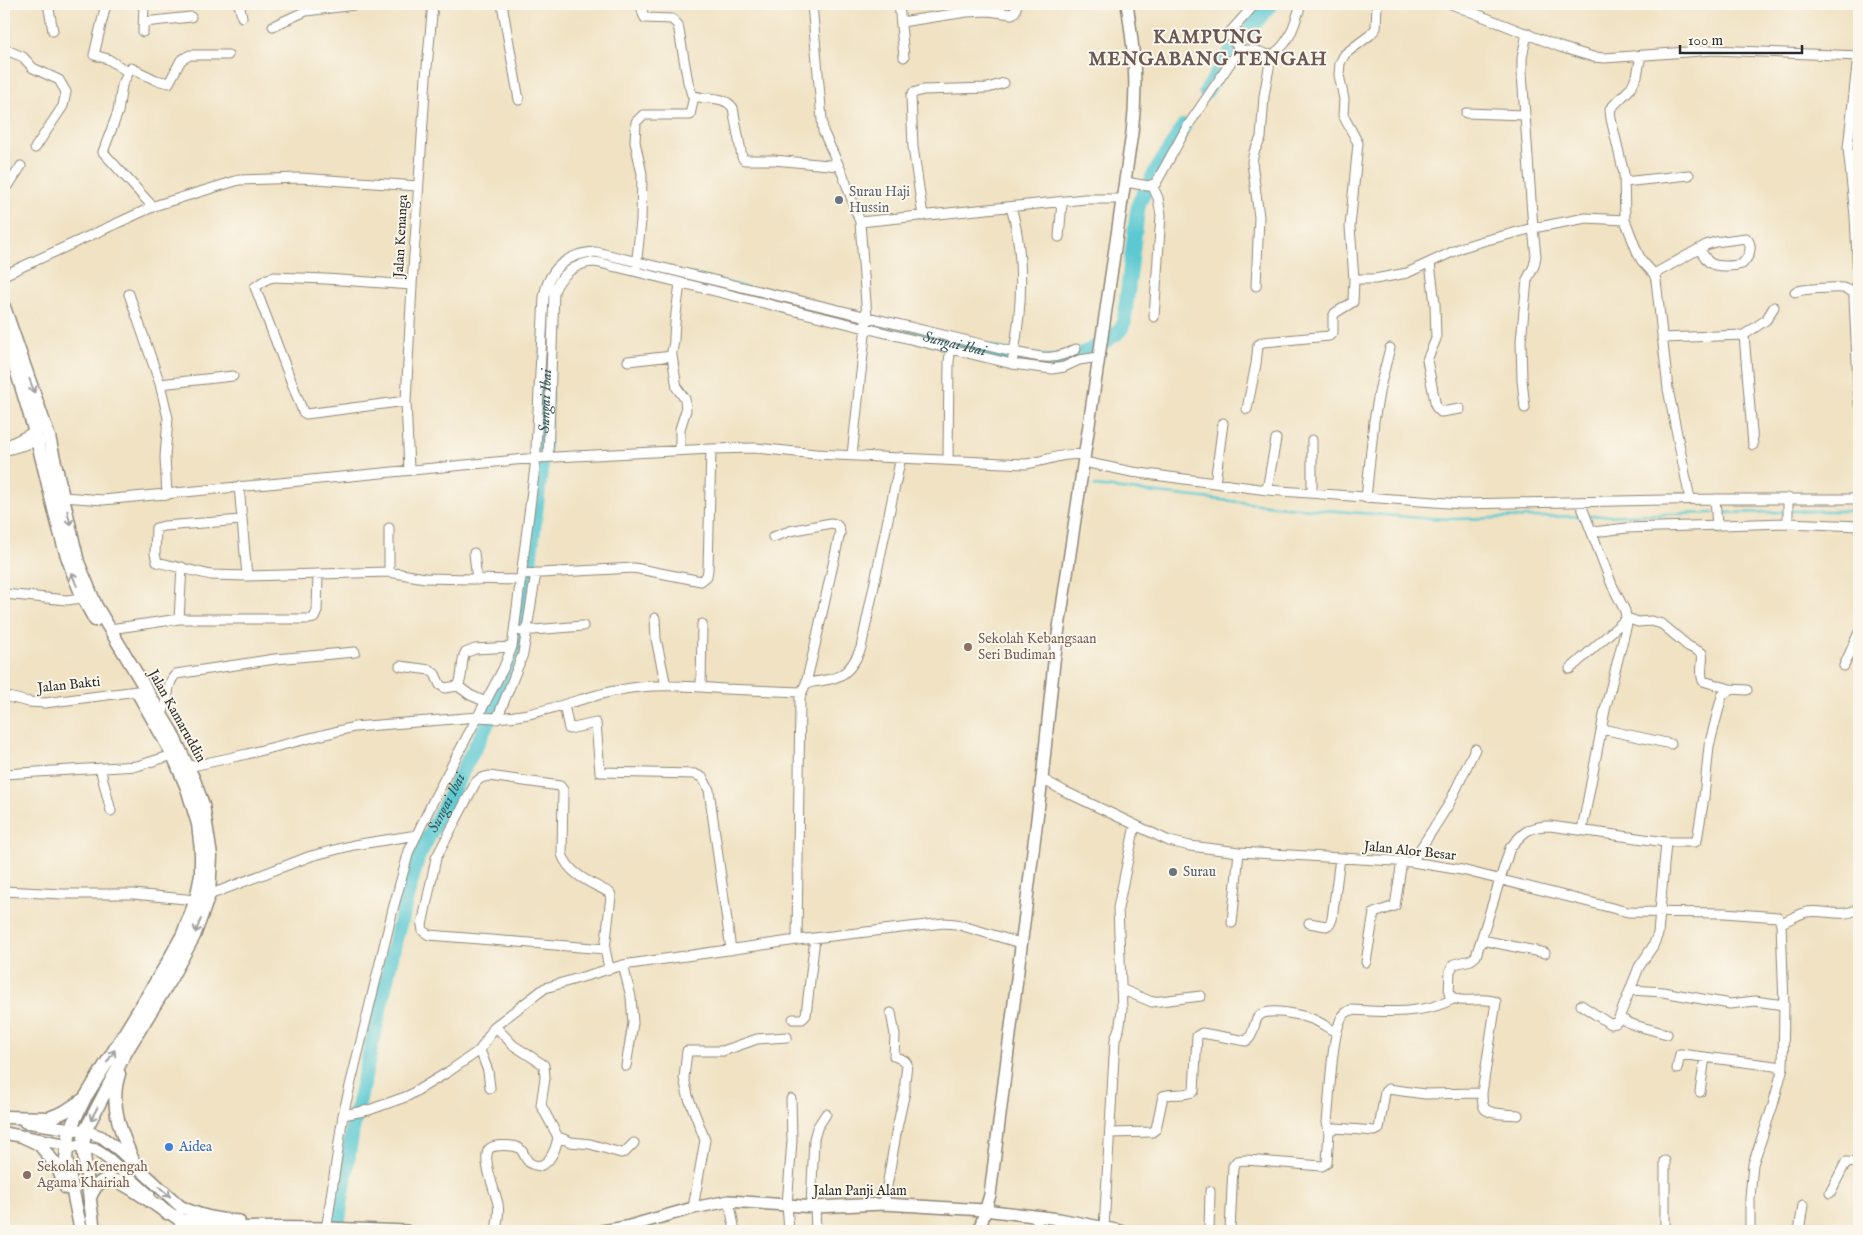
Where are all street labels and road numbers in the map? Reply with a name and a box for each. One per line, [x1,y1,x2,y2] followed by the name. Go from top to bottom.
[390,193,412,280] street label: Jalan Kenanga
[143,665,210,766] street label: Jalan Kamaruddin
[35,673,102,697] street label: Jalan Bakti
[1361,837,1457,865] street label: Jalan Alor Besar
[811,1182,907,1200] street label: Jalan Panji Alam

